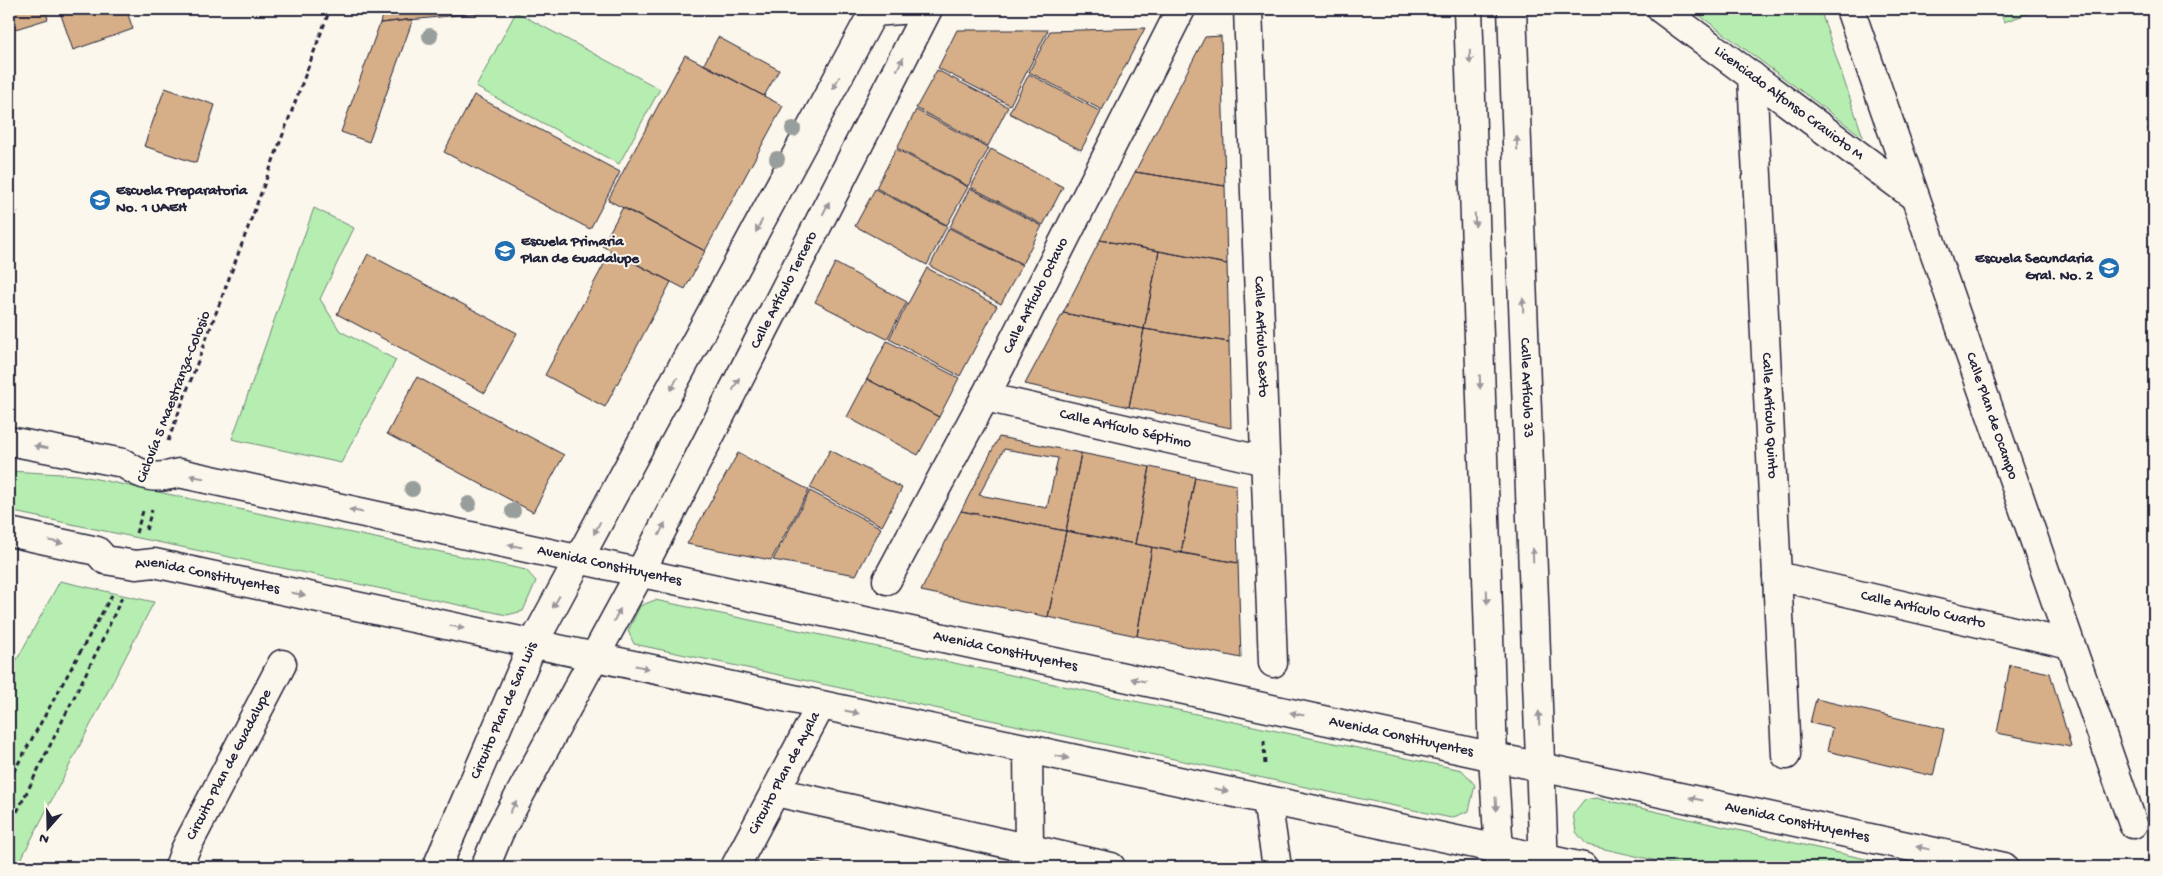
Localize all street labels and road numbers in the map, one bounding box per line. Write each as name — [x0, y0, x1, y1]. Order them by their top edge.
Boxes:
street label: Licenciado Alfonso Cravioto M — [1710, 42, 1868, 165]
street label: Calle Artículo Tercero — [747, 228, 822, 352]
street label: Calle Artículo Octavo — [999, 234, 1073, 357]
street label: Calle Artículo Sexto — [1249, 276, 1272, 398]
street label: Ciclovía 5 Maestranza-Colosio — [133, 308, 215, 486]
street label: Calle Artículo 33 — [1515, 337, 1537, 438]
street label: Calle Plan de Ocampo — [1961, 350, 2022, 482]
street label: Calle Artículo Quinto — [1757, 352, 1781, 479]
street label: Calle Artículo Séptimo — [1058, 405, 1193, 453]
street label: Avenida Constituyentes — [536, 542, 684, 590]
street label: Avenida Constituyentes — [134, 553, 282, 599]
street label: Calle Artículo Cuarto — [1859, 587, 1987, 633]
street label: Avenida Constituyentes — [931, 627, 1080, 676]
street label: Circuito Plan de San Luis — [467, 639, 542, 782]
street label: Circuito Plan de Guadalupe — [183, 686, 276, 843]
street label: Circuito Plan de Ayala — [745, 708, 825, 838]
street label: Avenida Constituyentes — [1327, 713, 1475, 761]
street label: Avenida Constituyentes — [1723, 798, 1871, 847]

